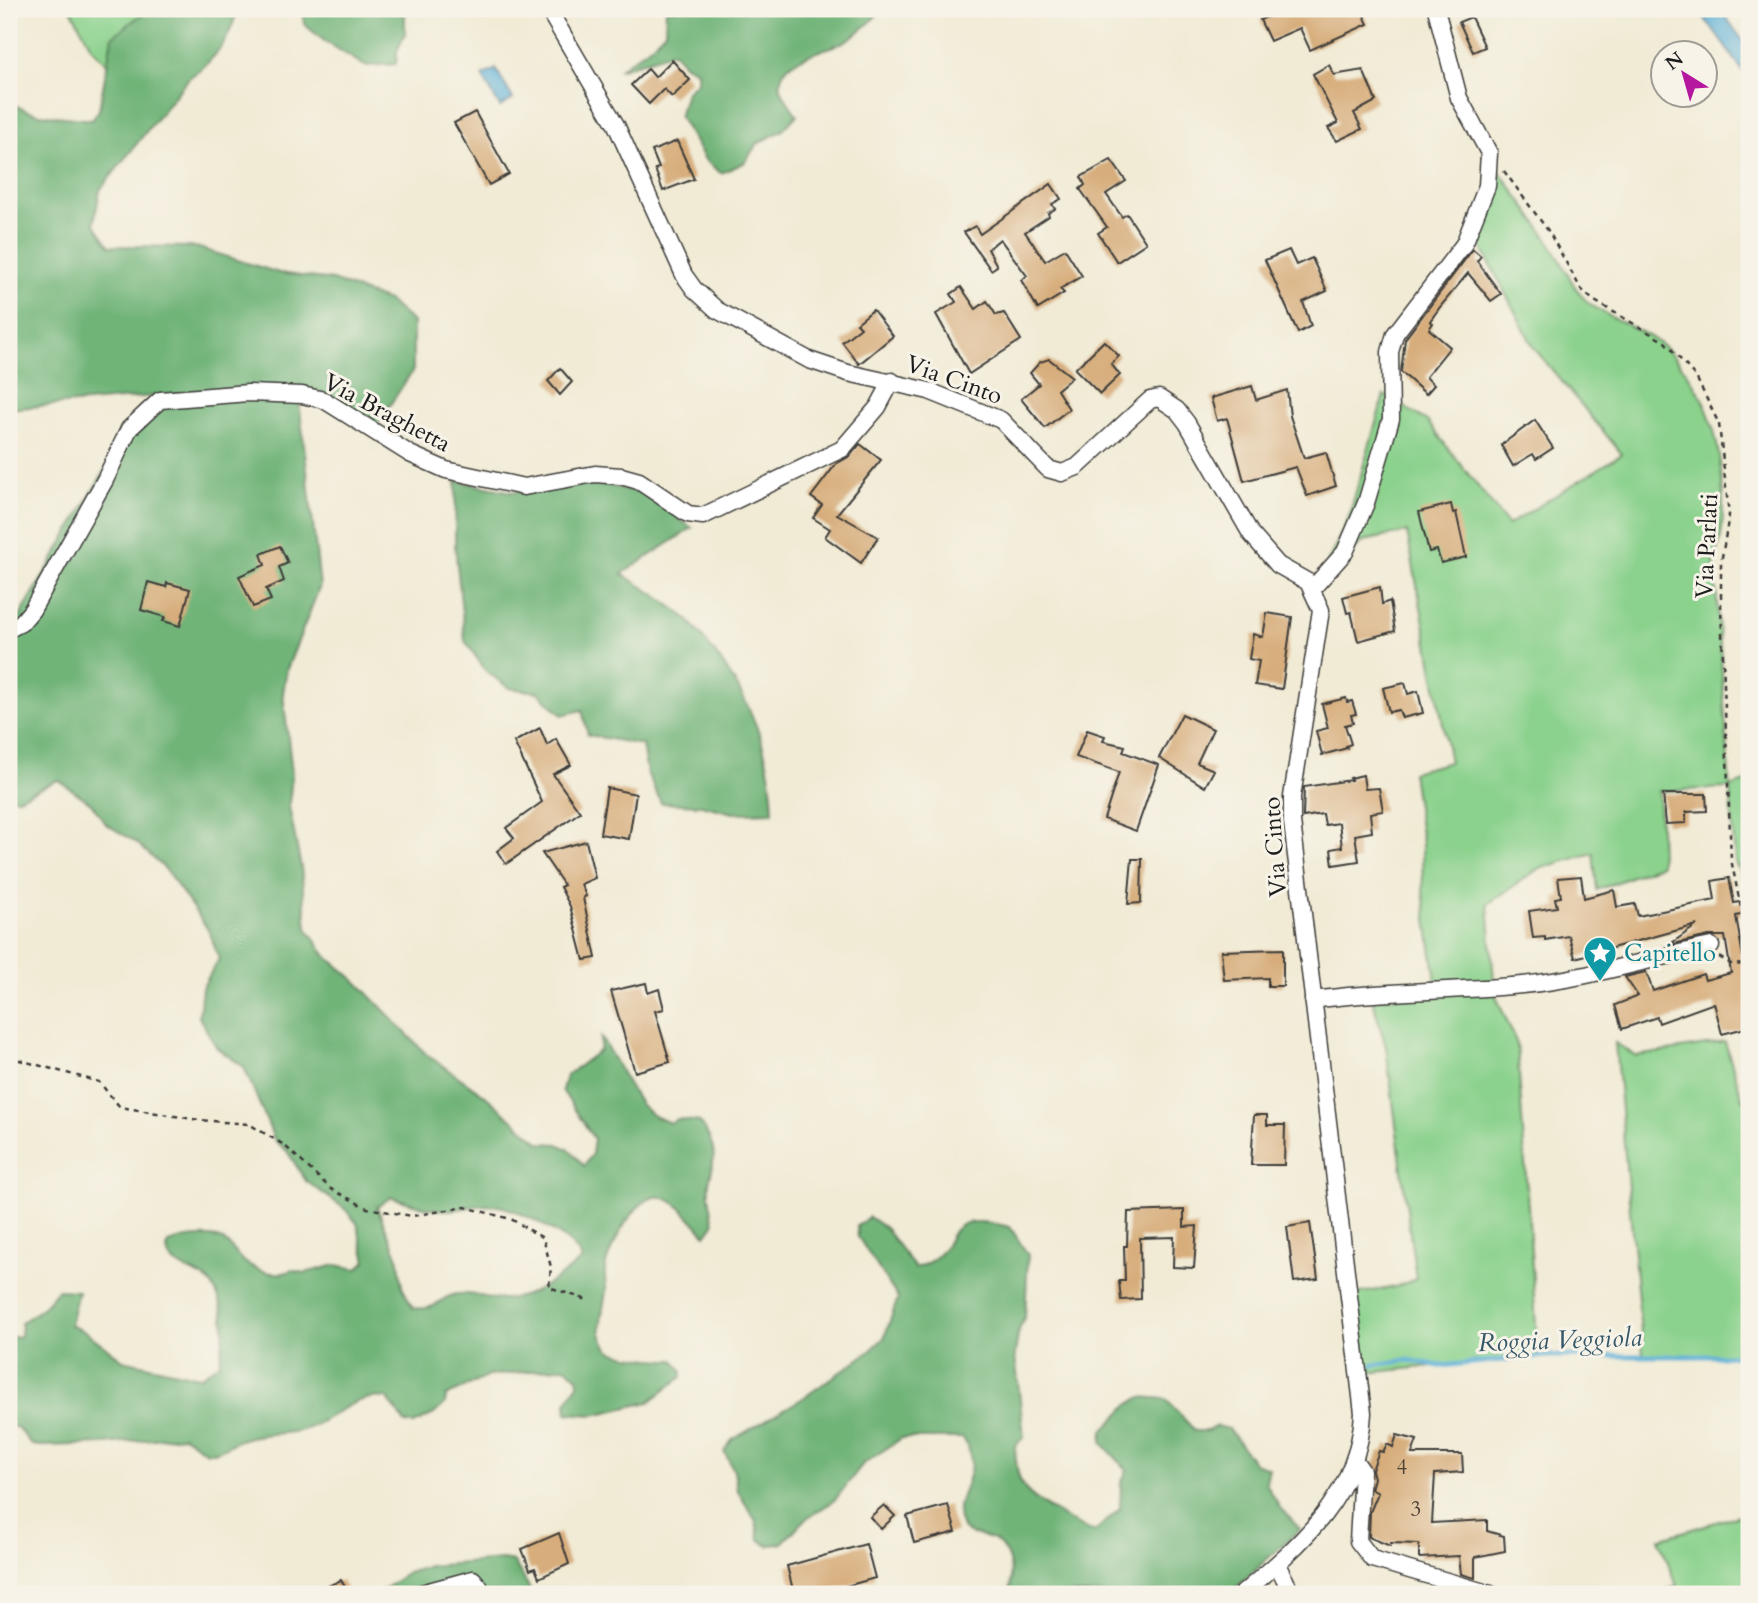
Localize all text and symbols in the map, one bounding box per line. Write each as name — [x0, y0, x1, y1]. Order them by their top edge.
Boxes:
north arrow — [1650, 38, 1720, 108]
text: N — [1660, 46, 1689, 77]
street label: Via Cinto — [901, 347, 1007, 413]
street label: Via Braghetta — [318, 366, 457, 461]
street label: Via Parlati — [1688, 492, 1726, 599]
street label: Via Cinto — [1255, 796, 1295, 898]
place icon: Capitello — [1581, 934, 1619, 983]
place label: Capitello — [1624, 937, 1716, 970]
water label: Roggia Veggiola — [1477, 1320, 1643, 1360]
house number: 4 — [1397, 1453, 1408, 1482]
house number: 3 — [1411, 1495, 1421, 1524]

